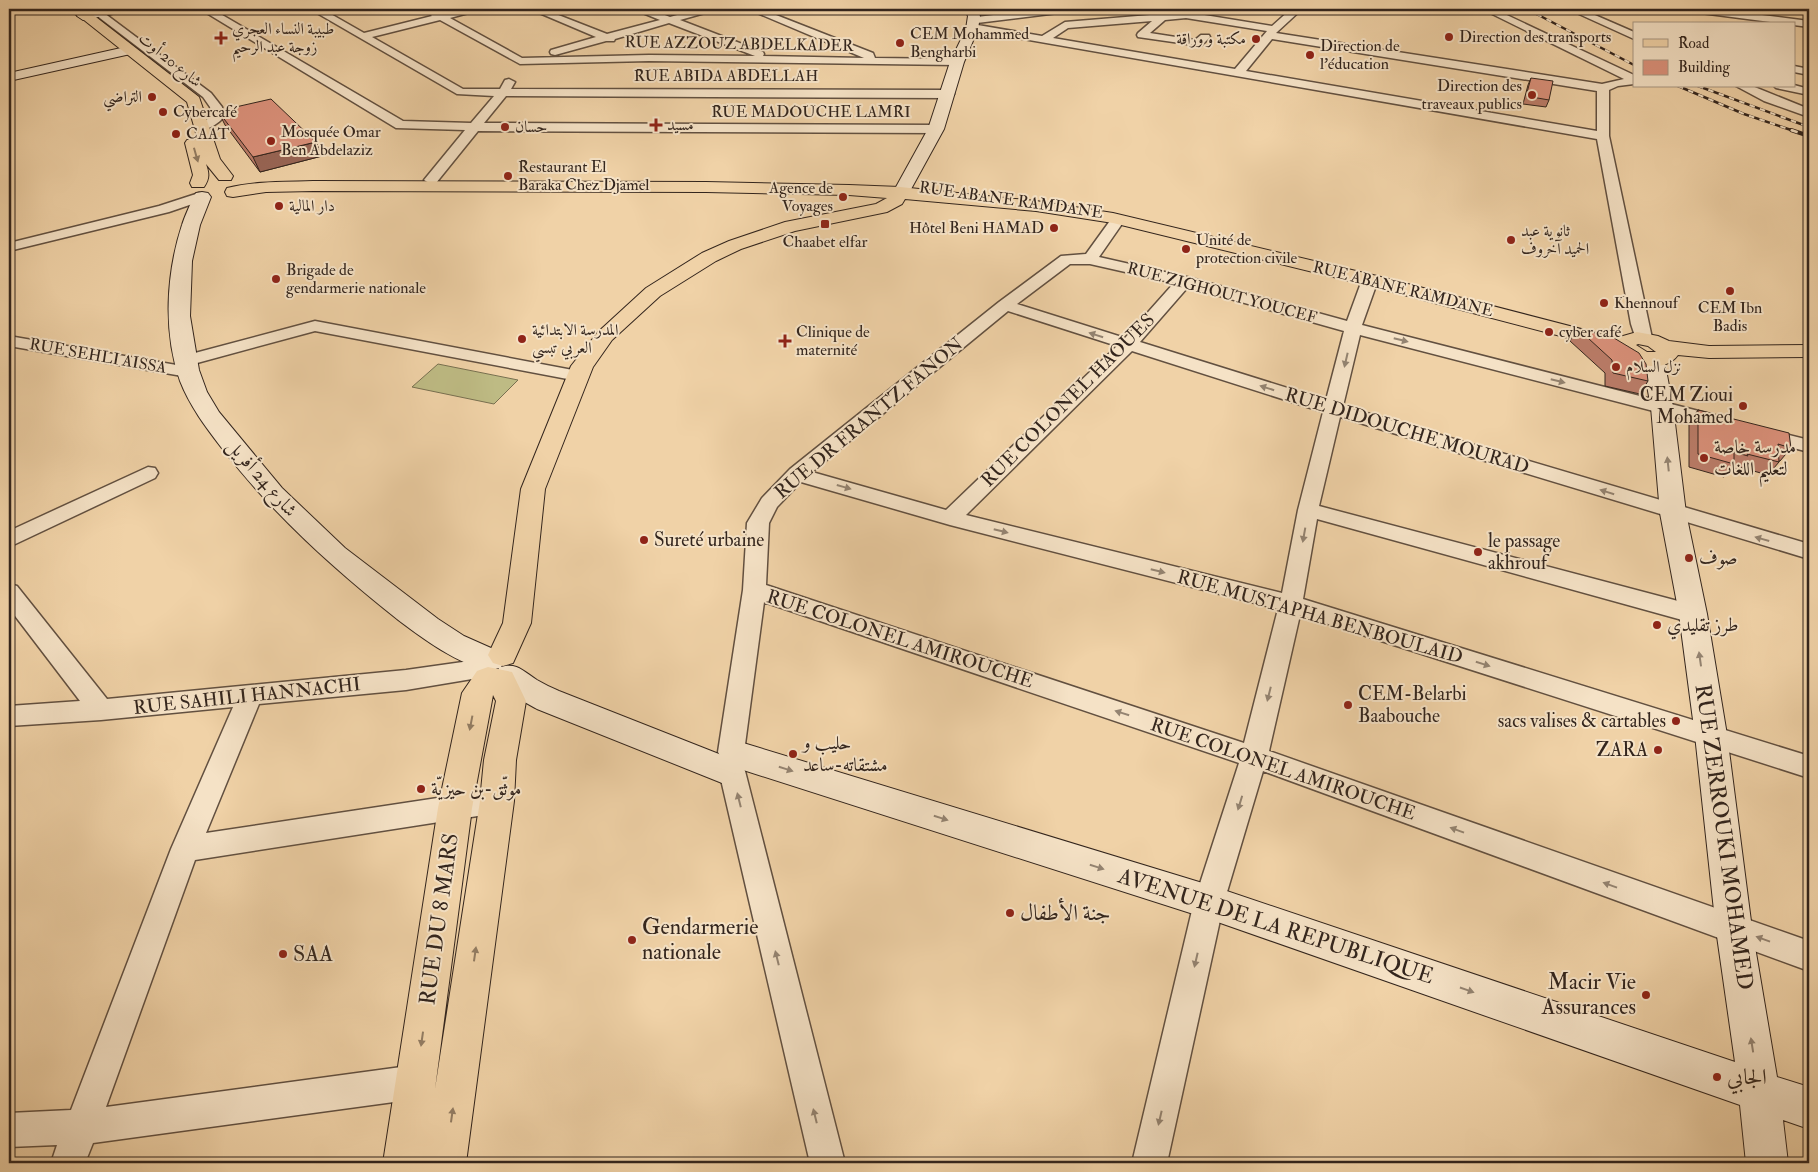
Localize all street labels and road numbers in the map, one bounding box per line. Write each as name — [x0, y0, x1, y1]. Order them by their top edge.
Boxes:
street label: شارع 20 أوت — [132, 27, 207, 94]
street label: RUE AZZOUZ ABDELKADER — [624, 32, 854, 56]
street label: RUE ABIDA ABDELLAH — [634, 66, 818, 86]
street label: RUE MADOUCHE LAMRI — [711, 102, 911, 122]
street label: RUE ABANE RAMDANE — [918, 177, 1104, 223]
street label: RUE ABANE RAMDANE — [1311, 257, 1495, 321]
street label: RUE ZIGHOUT YOUCEF — [1125, 258, 1319, 328]
street label: RUE COLONEL HAOUES — [976, 308, 1160, 492]
street label: RUE DR FRANTZ FANON — [770, 332, 968, 504]
street label: RUE SEHLI AISSA — [28, 334, 168, 378]
street label: RUE DIDOUCHE MOURAD — [1282, 382, 1532, 480]
street label: شارع 24 أفريل — [219, 433, 303, 524]
street label: RUE MUSTAPHA BENBOULAID — [1174, 565, 1466, 669]
street label: RUE COLONEL AMIROUCHE — [764, 584, 1037, 694]
street label: RUE SAHILI HANNACHI — [132, 672, 362, 720]
street label: RUE ZERROUKI MOHAMED — [1689, 682, 1759, 992]
street label: RUE COLONEL AMIROUCHE — [1147, 712, 1419, 826]
street label: RUE DU 8 MARS — [413, 831, 465, 1007]
street label: AVENUE DE LA REPUBLIQUE — [1114, 861, 1438, 990]

